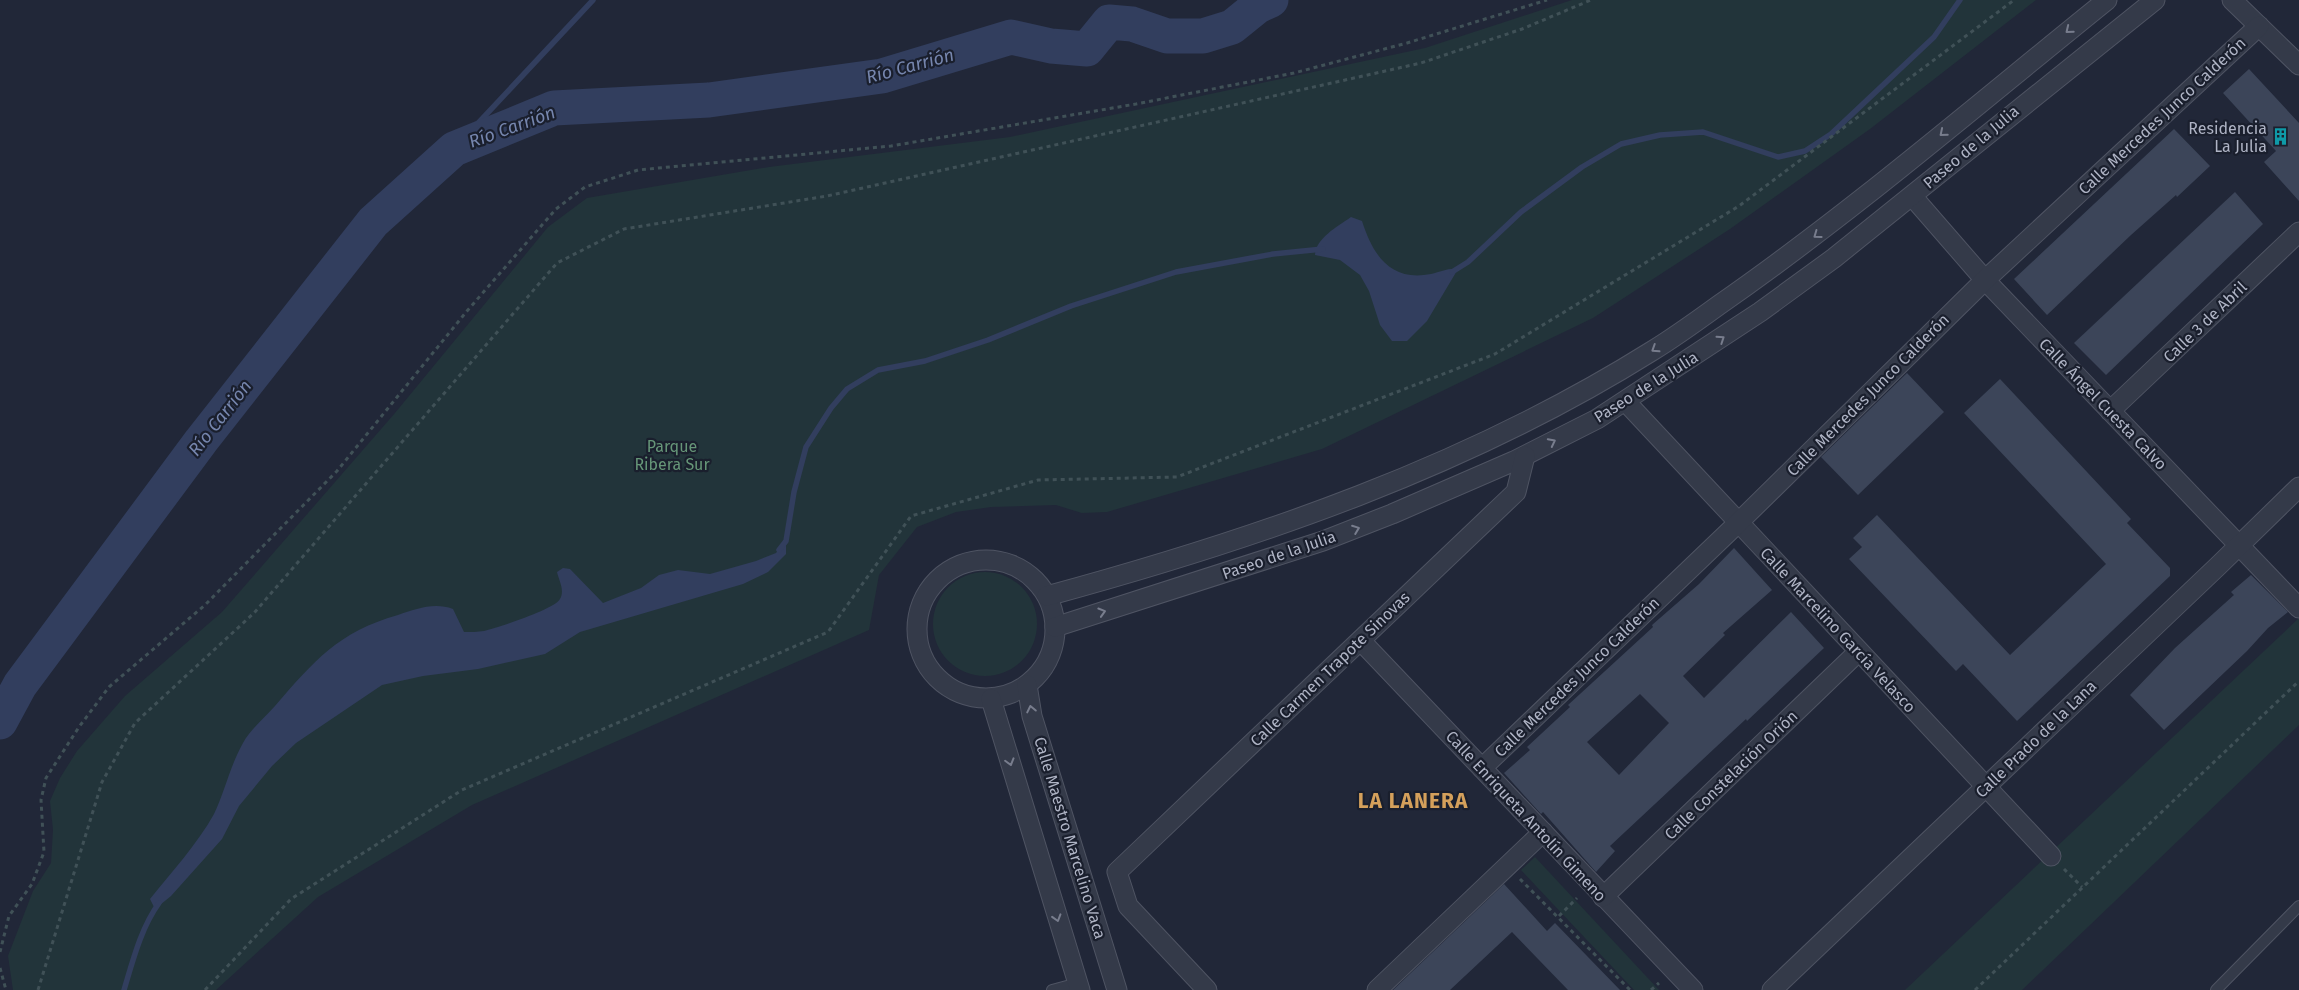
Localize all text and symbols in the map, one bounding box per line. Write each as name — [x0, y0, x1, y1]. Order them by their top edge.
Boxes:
one-way arrow — [2066, 25, 2075, 34]
street label: Calle Mercedes Junco Calderón — [2074, 33, 2250, 199]
water label: Río Carrión — [864, 44, 956, 88]
water label: Río Carrión — [466, 101, 558, 153]
street label: Paseo de la Julia — [1919, 102, 2023, 192]
place label: Residencia La Julia — [2188, 119, 2267, 156]
building icon: Residencia La Julia — [2271, 127, 2291, 147]
one-way arrow — [1940, 128, 1949, 137]
one-way arrow — [1814, 229, 1823, 237]
street label: Calle 3 de Abril — [2159, 277, 2251, 366]
street label: Calle Mercedes Junco Calderón — [1783, 310, 1953, 480]
street label: Calle Ángel Cuesta Calvo — [2035, 334, 2172, 474]
one-way arrow — [1715, 336, 1724, 345]
one-way arrow — [1652, 343, 1661, 352]
street label: Paseo de la Julia — [1591, 347, 1701, 427]
water label: Río Carrión — [184, 376, 256, 460]
park label: Parque Ribera Sur — [634, 437, 710, 474]
one-way arrow — [1547, 438, 1556, 448]
one-way arrow — [1351, 524, 1360, 535]
street label: Paseo de la Julia — [1220, 527, 1338, 583]
street label: Calle Marcelino García Velasco — [1756, 544, 1920, 716]
street label: Calle Carmen Trapote Sinovas — [1246, 588, 1414, 750]
street label: Calle Mercedes Junco Calderón — [1491, 593, 1663, 761]
one-way arrow — [1097, 607, 1105, 617]
street label: Calle Prado de la Lana — [1972, 676, 2100, 802]
one-way arrow — [1026, 705, 1037, 714]
street label: Calle Constelación Orión — [1661, 706, 1801, 844]
street label: Calle Enriqueta Antolín Gimeno — [1442, 727, 1610, 905]
street label: Calle Maestro Marcelino Vaca — [1030, 735, 1110, 941]
one-way arrow — [1004, 758, 1014, 766]
district label: LA LANERA — [1358, 788, 1468, 814]
one-way arrow — [1051, 913, 1061, 921]

